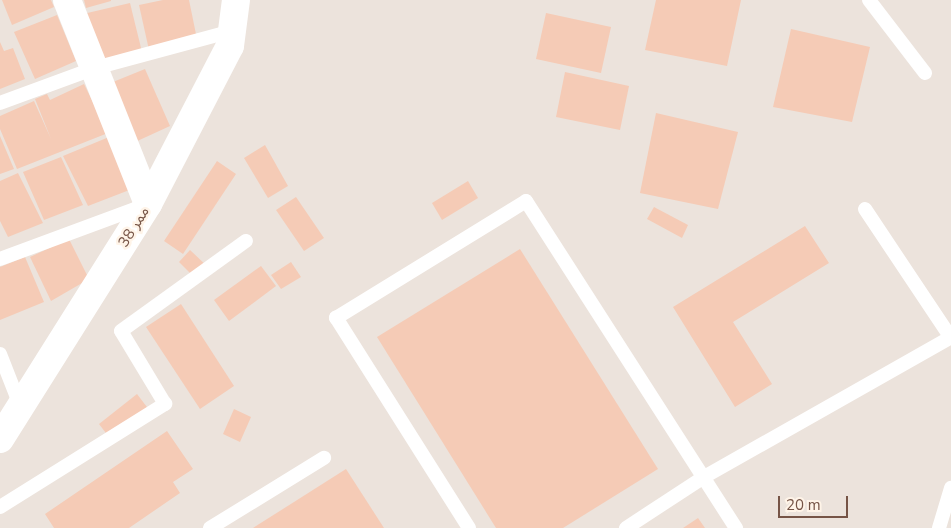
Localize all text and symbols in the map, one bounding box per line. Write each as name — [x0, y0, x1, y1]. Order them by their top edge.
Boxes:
street label: ممر 38 — [115, 203, 153, 251]
scale bar — [781, 486, 851, 518]
text: 20 m — [786, 495, 821, 515]

